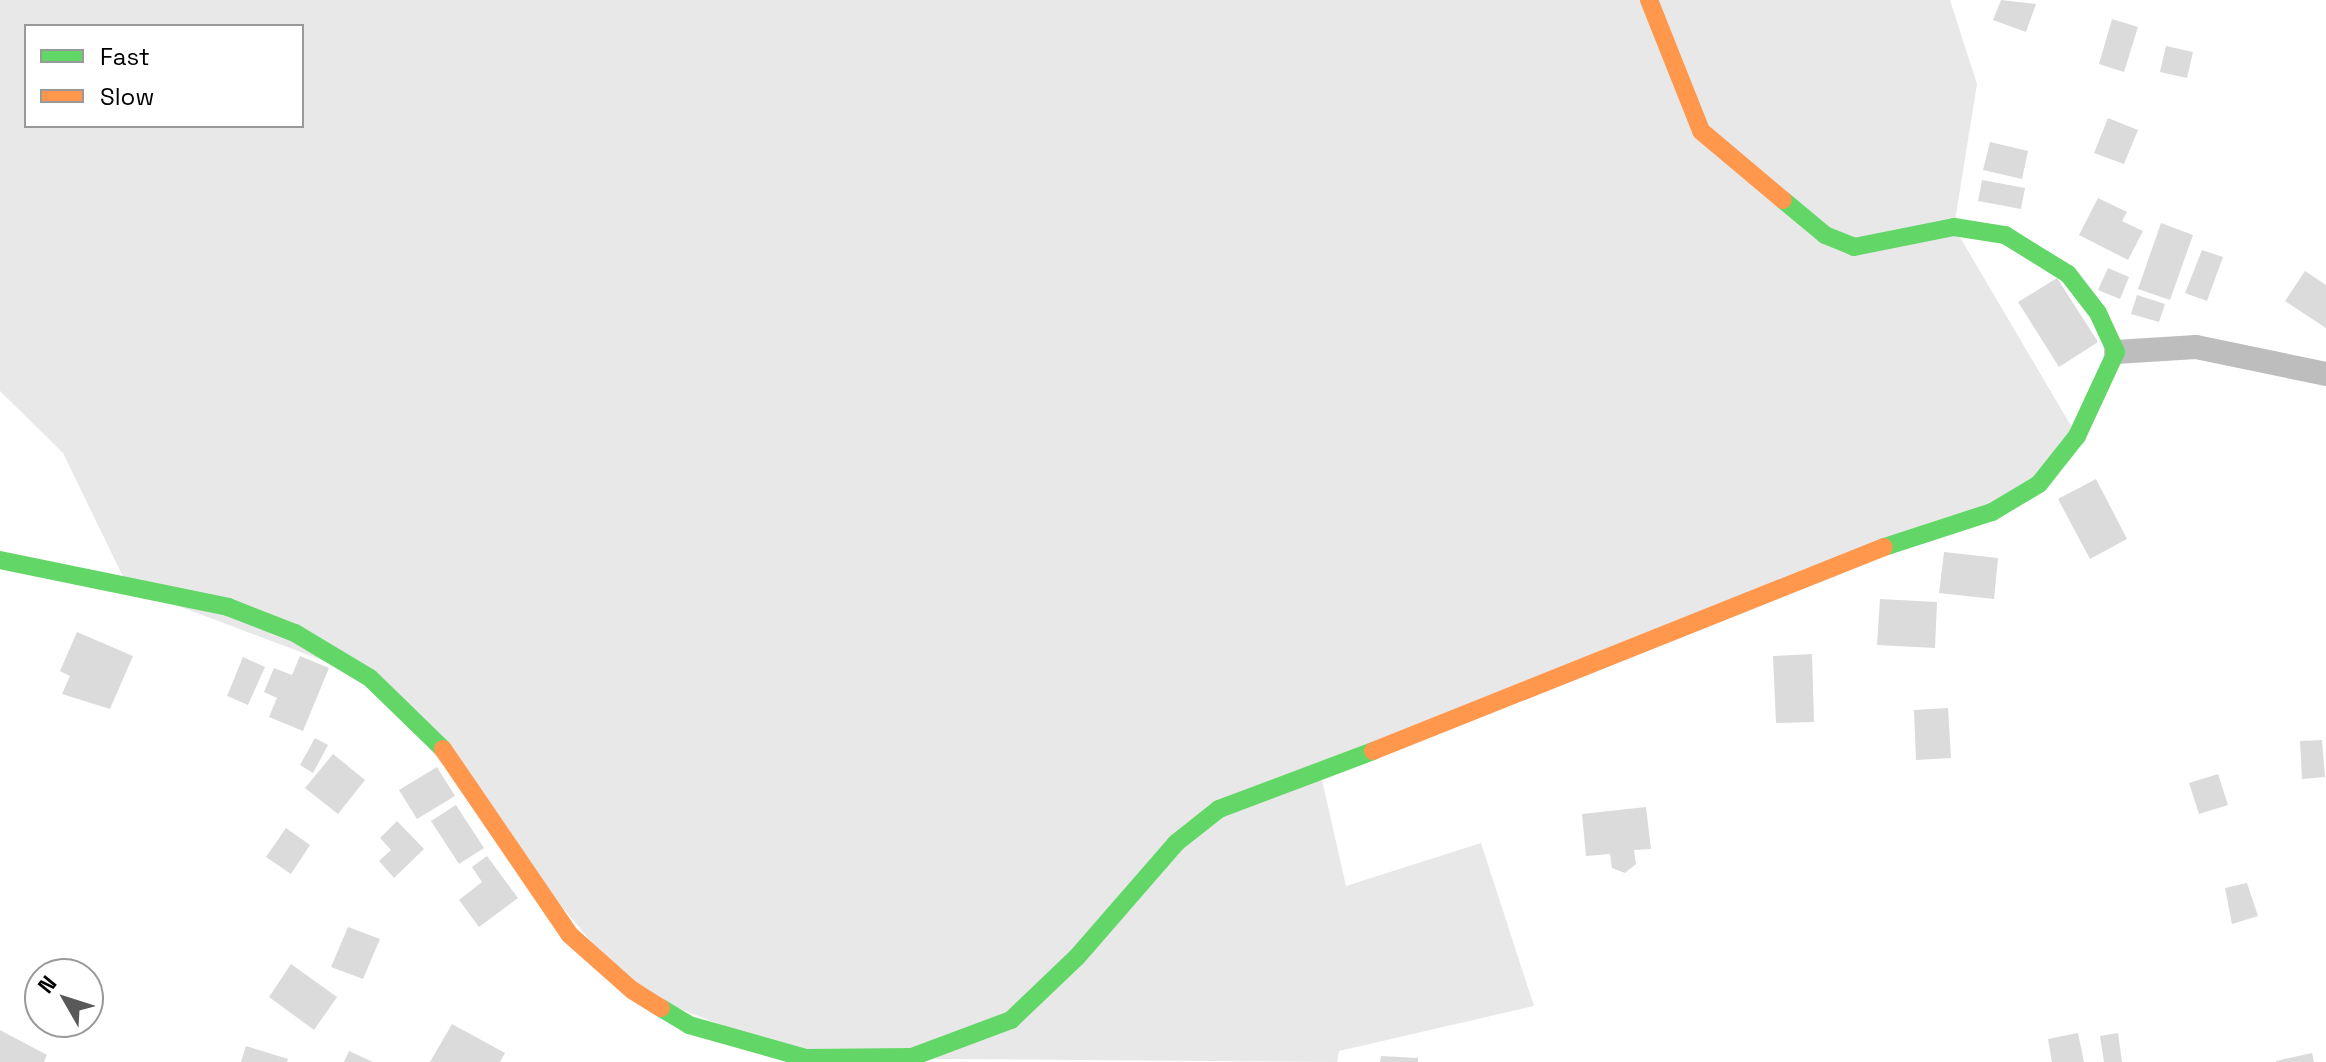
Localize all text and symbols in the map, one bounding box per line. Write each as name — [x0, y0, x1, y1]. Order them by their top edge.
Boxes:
legend — [24, 24, 304, 128]
text: Fast — [100, 41, 150, 72]
text: Slow — [100, 81, 154, 112]
north arrow — [24, 958, 104, 1038]
text: N — [31, 970, 62, 999]

